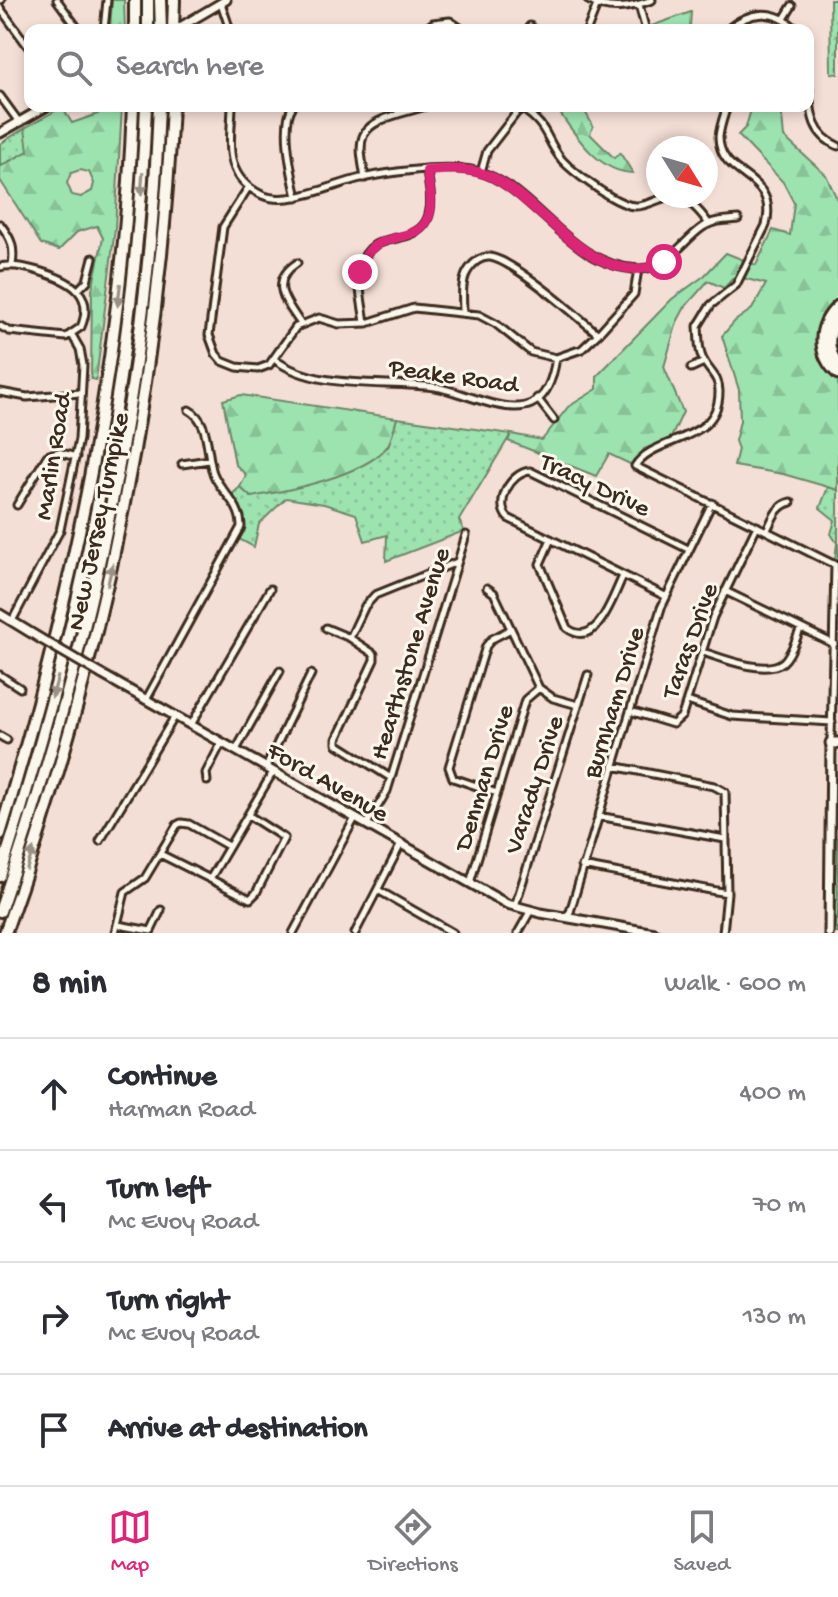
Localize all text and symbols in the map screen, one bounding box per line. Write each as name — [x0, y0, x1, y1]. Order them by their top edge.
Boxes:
search box — [24, 24, 814, 112]
icon: search — [52, 46, 96, 90]
text: Search here — [116, 51, 264, 86]
north arrow — [646, 136, 718, 208]
one-way arrow — [135, 172, 148, 197]
route start — [646, 244, 682, 280]
route end — [342, 254, 378, 290]
one-way arrow — [113, 283, 126, 308]
street label: Peake Road — [386, 354, 522, 403]
street label: Marlin Road — [30, 389, 81, 523]
street label: New Jersey Turnpike — [62, 409, 139, 634]
street label: Tracy Drive — [532, 447, 655, 526]
street label: Hearthstone Avenue — [365, 544, 459, 764]
one-way arrow — [104, 562, 117, 587]
street label: Taras Drive — [656, 579, 728, 705]
street label: Burnham Drive — [578, 623, 654, 784]
one-way arrow — [48, 676, 61, 700]
street label: Denman Drive — [449, 701, 523, 857]
street label: Varady Drive — [499, 712, 573, 859]
street label: Ford Avenue — [259, 736, 394, 832]
one-way arrow — [24, 847, 37, 871]
text: 8 min — [32, 965, 106, 1005]
text: Walk · 600 m — [664, 970, 806, 1001]
text: Continue — [108, 1061, 217, 1096]
icon: ahead — [32, 1072, 76, 1116]
text: 400 m — [740, 1079, 806, 1110]
text: Harman Road — [108, 1096, 255, 1127]
text: Turn left — [108, 1173, 209, 1208]
icon: left — [32, 1184, 76, 1228]
text: 70 m — [753, 1191, 806, 1222]
text: Mc Evoy Road — [108, 1208, 258, 1239]
text: Turn right — [108, 1285, 228, 1320]
icon: right — [32, 1296, 76, 1340]
text: 130 m — [743, 1303, 806, 1334]
text: Mc Evoy Road — [108, 1320, 258, 1351]
icon: arrive — [32, 1408, 76, 1452]
text: Arrive at destination — [108, 1413, 368, 1448]
tab: Map — [108, 1505, 152, 1579]
tab: Directions — [368, 1505, 458, 1579]
tab: Saved — [674, 1505, 730, 1579]

